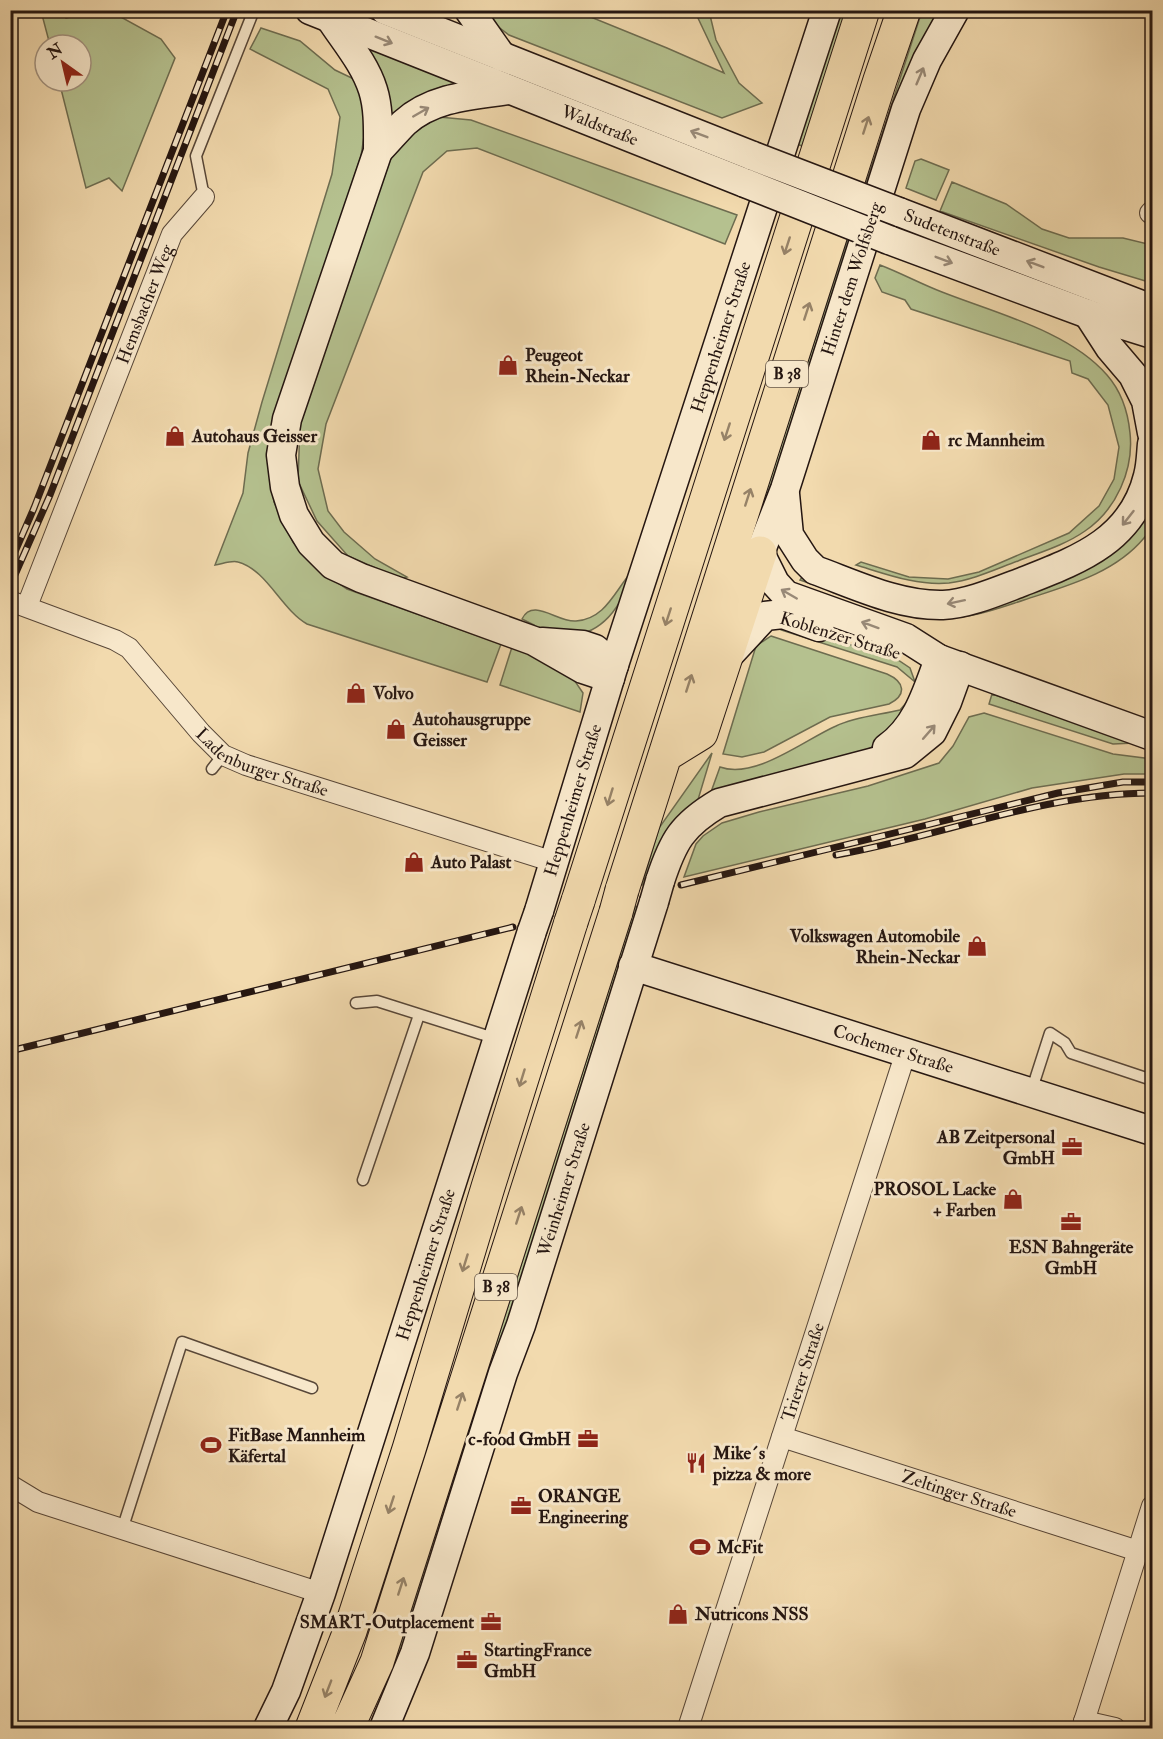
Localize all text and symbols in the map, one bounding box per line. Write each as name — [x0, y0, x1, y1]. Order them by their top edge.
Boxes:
north arrow — [33, 33, 93, 93]
one-way arrow — [375, 35, 393, 46]
text: N — [43, 39, 67, 64]
one-way arrow — [915, 67, 926, 86]
street label: Waldstraße — [557, 99, 642, 151]
one-way arrow — [412, 106, 429, 118]
one-way arrow — [861, 116, 872, 135]
one-way arrow — [690, 128, 708, 139]
street label: Hinter dem Wolfsberg — [816, 198, 888, 359]
street label: Sudetenstraße — [901, 203, 1004, 262]
one-way arrow — [781, 236, 792, 255]
street label: Hemsbacher Weg — [111, 240, 179, 367]
one-way arrow — [934, 255, 952, 266]
street label: Heppenheimer Straße — [685, 258, 756, 416]
one-way arrow — [1026, 258, 1045, 269]
one-way arrow — [802, 302, 813, 321]
place label: Peugeot Rhein-Neckar — [525, 344, 630, 388]
shop icon: Peugeot Rhein-Neckar — [496, 353, 520, 377]
road number: B 38 — [766, 361, 808, 387]
one-way arrow — [721, 422, 732, 441]
shop icon: Autohaus Geisser — [163, 424, 187, 448]
place label: Autohaus Geisser — [191, 425, 317, 448]
shop icon: rc Mannheim — [919, 428, 943, 452]
place label: rc Mannheim — [947, 429, 1046, 452]
one-way arrow — [743, 488, 754, 507]
one-way arrow — [1121, 510, 1134, 526]
one-way arrow — [781, 588, 798, 600]
one-way arrow — [947, 597, 967, 608]
one-way arrow — [662, 607, 673, 626]
street label: Koblenzer Straße — [777, 607, 904, 665]
one-way arrow — [861, 618, 880, 629]
one-way arrow — [684, 674, 695, 693]
shop icon: Volvo — [344, 681, 368, 705]
place label: Volvo — [372, 682, 414, 705]
place label: Autohausgruppe Geisser — [412, 708, 531, 752]
shop icon: Autohausgruppe Geisser — [384, 717, 408, 741]
street label: Heppenheimer Straße — [539, 721, 607, 879]
street label: Ladenburger Straße — [191, 723, 332, 802]
one-way arrow — [922, 725, 936, 740]
one-way arrow — [604, 787, 615, 806]
shop icon: Auto Palast — [402, 850, 426, 874]
place label: Auto Palast — [430, 851, 512, 874]
place label: Volkswagen Automobile Rhein-Neckar — [789, 925, 960, 969]
shop icon: Volkswagen Automobile Rhein-Neckar — [965, 934, 989, 958]
street label: Cochemer Straße — [830, 1019, 957, 1079]
one-way arrow — [574, 1020, 585, 1039]
one-way arrow — [516, 1068, 527, 1087]
street label: Weinheimer Straße — [531, 1119, 596, 1260]
place label: AB Zeitpersonal GmbH — [936, 1126, 1055, 1170]
office icon: AB Zeitpersonal GmbH — [1060, 1135, 1084, 1159]
place label: PROSOL Lacke + Farben — [873, 1178, 997, 1222]
street label: Heppenheimer Straße — [391, 1185, 461, 1343]
shop icon: PROSOL Lacke + Farben — [1001, 1187, 1025, 1211]
one-way arrow — [515, 1206, 526, 1225]
office icon: ESN Bahngeräte GmbH — [1059, 1210, 1083, 1234]
place label: ESN Bahngeräte GmbH — [1009, 1236, 1134, 1280]
one-way arrow — [459, 1253, 470, 1272]
road number: B 38 — [475, 1274, 517, 1300]
street label: Trierer Straße — [776, 1319, 830, 1424]
one-way arrow — [455, 1392, 466, 1411]
place label: FitBase Mannheim Käfertal — [228, 1424, 366, 1468]
office icon: c-food GmbH — [576, 1427, 600, 1451]
place label: c-food GmbH — [468, 1428, 571, 1451]
sports icon: FitBase Mannheim Käfertal — [199, 1433, 223, 1457]
place label: Mike´s pizza & more — [712, 1442, 811, 1486]
restaurant icon: Mike´s pizza & more — [684, 1451, 708, 1475]
street label: Zeltinger Straße — [899, 1465, 1020, 1523]
place label: ORANGE Engineering — [538, 1485, 629, 1529]
office icon: ORANGE Engineering — [509, 1494, 533, 1518]
one-way arrow — [385, 1495, 396, 1514]
sports icon: McFit — [688, 1535, 712, 1559]
place label: McFit — [716, 1536, 763, 1559]
one-way arrow — [396, 1577, 407, 1596]
shop icon: Nutricons NSS — [666, 1602, 690, 1626]
place label: Nutricons NSS — [694, 1603, 808, 1626]
office icon: SMART-Outplacement — [479, 1610, 503, 1634]
place label: SMART-Outplacement — [300, 1611, 474, 1634]
place label: StartingFrance GmbH — [484, 1639, 592, 1683]
office icon: StartingFrance GmbH — [455, 1648, 479, 1672]
one-way arrow — [322, 1679, 333, 1698]

